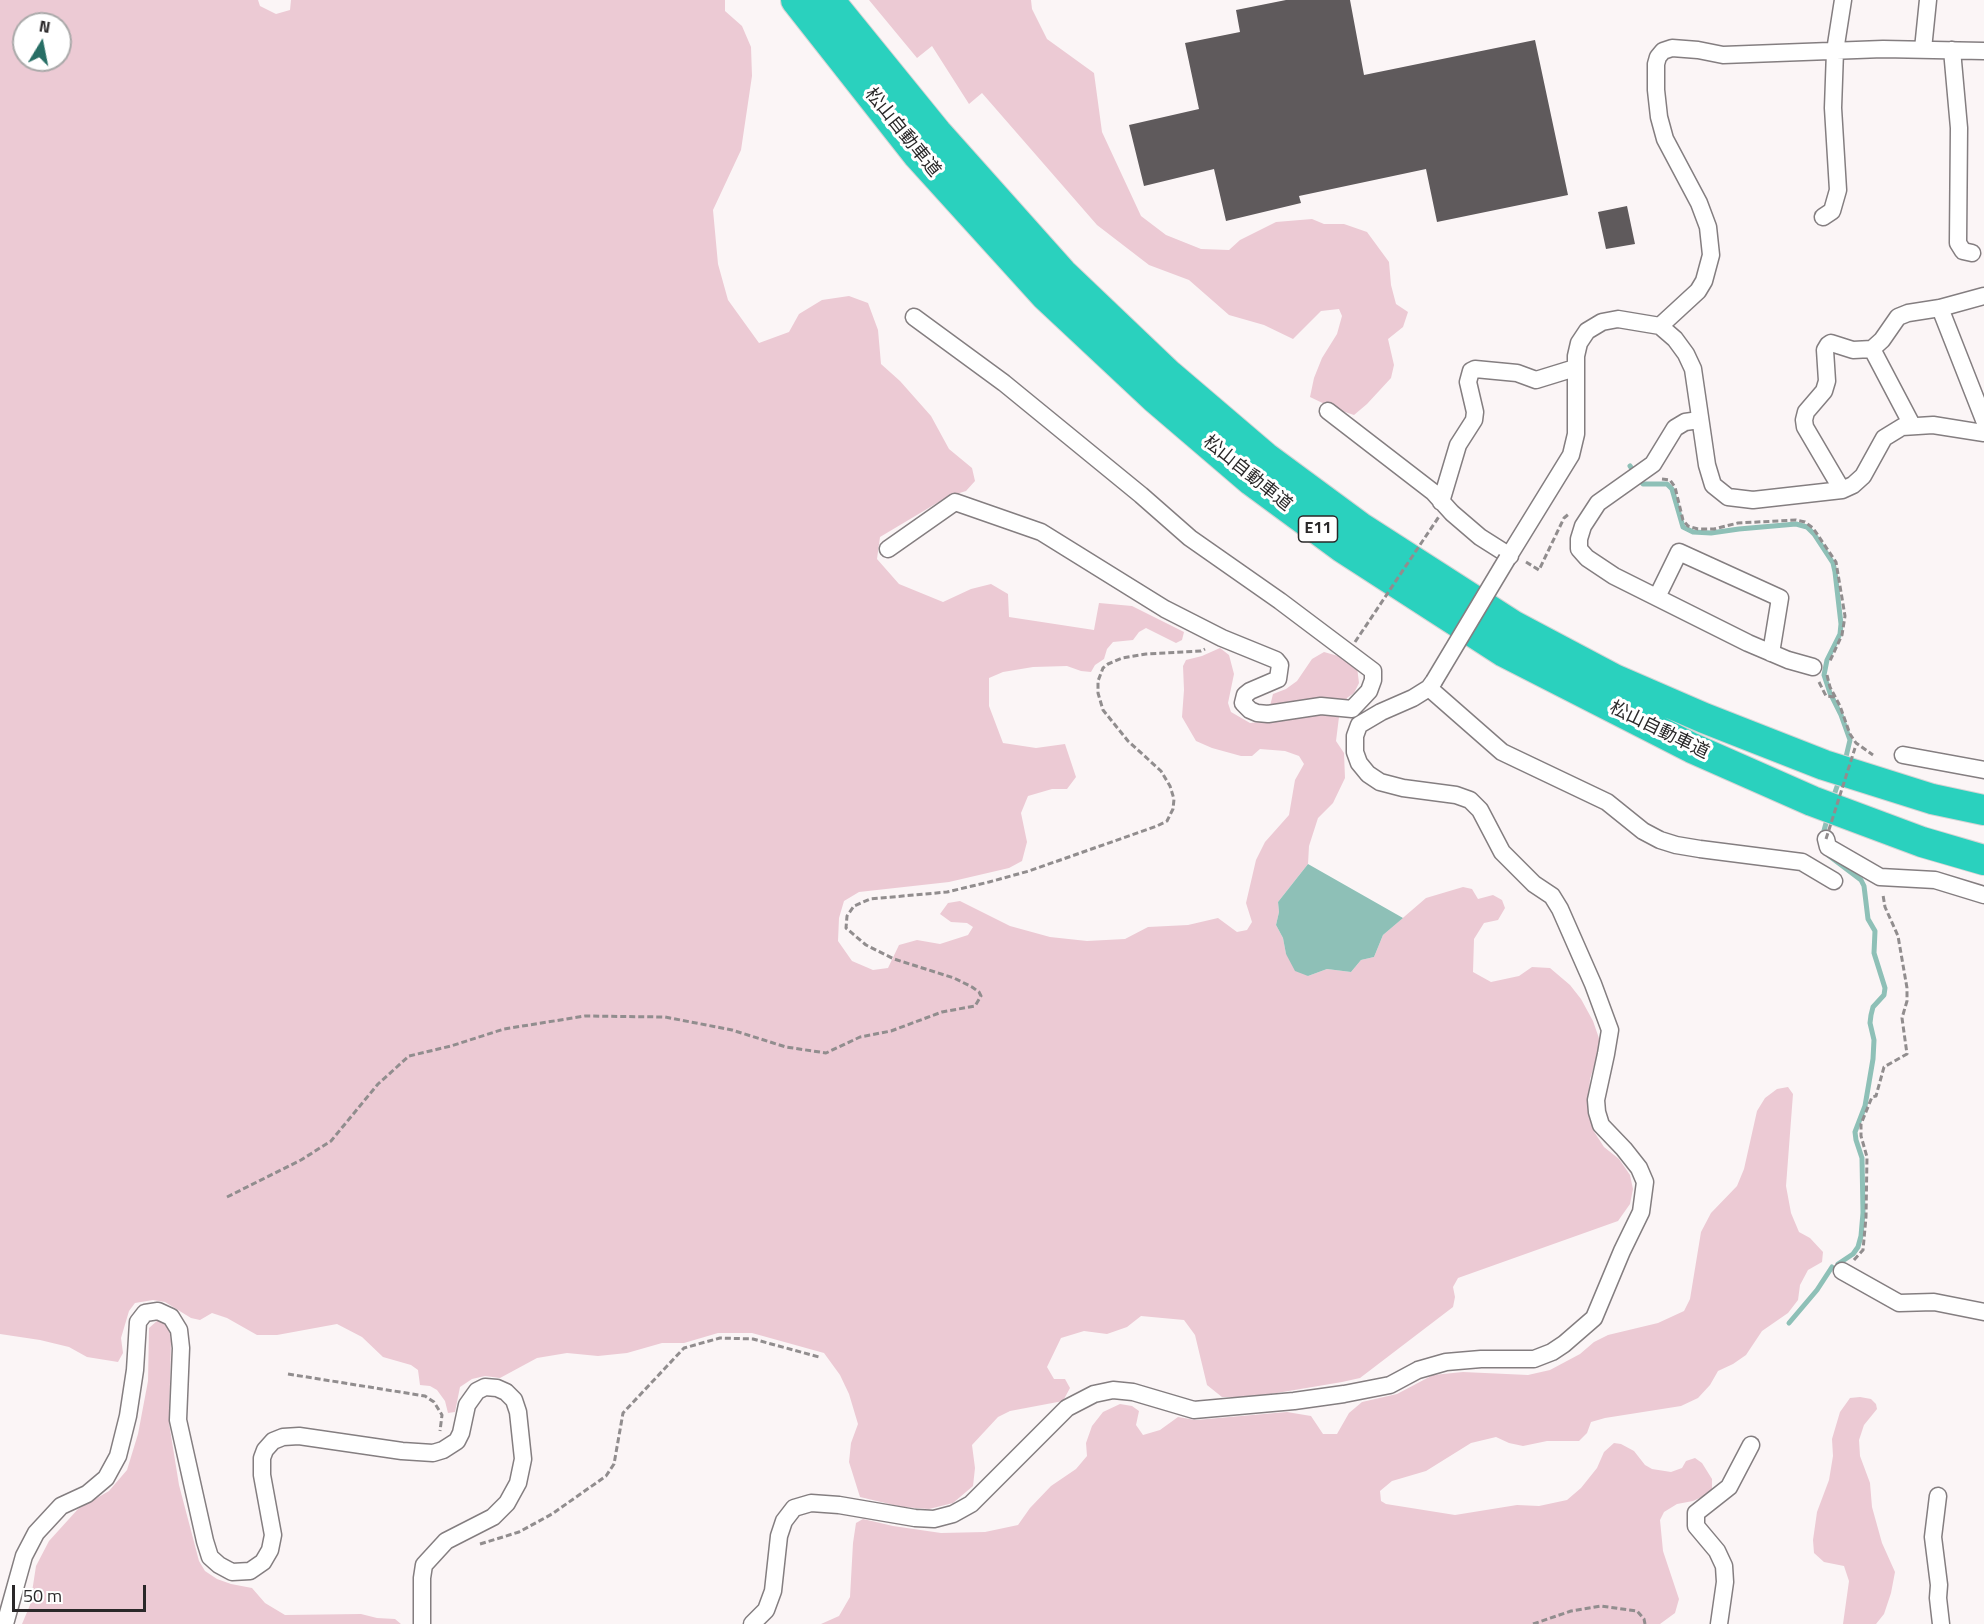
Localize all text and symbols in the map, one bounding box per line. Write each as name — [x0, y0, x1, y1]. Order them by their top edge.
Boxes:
north arrow — [12, 12, 72, 72]
text: N — [37, 13, 52, 39]
street label: 松山自動車道 — [860, 84, 944, 182]
street label: 松山自動車道 — [1198, 432, 1296, 516]
road number: E11 — [1298, 516, 1338, 542]
street label: 松山自動車道 — [1606, 698, 1712, 764]
scale bar — [15, 1573, 148, 1611]
text: 50 m — [23, 1582, 62, 1609]

